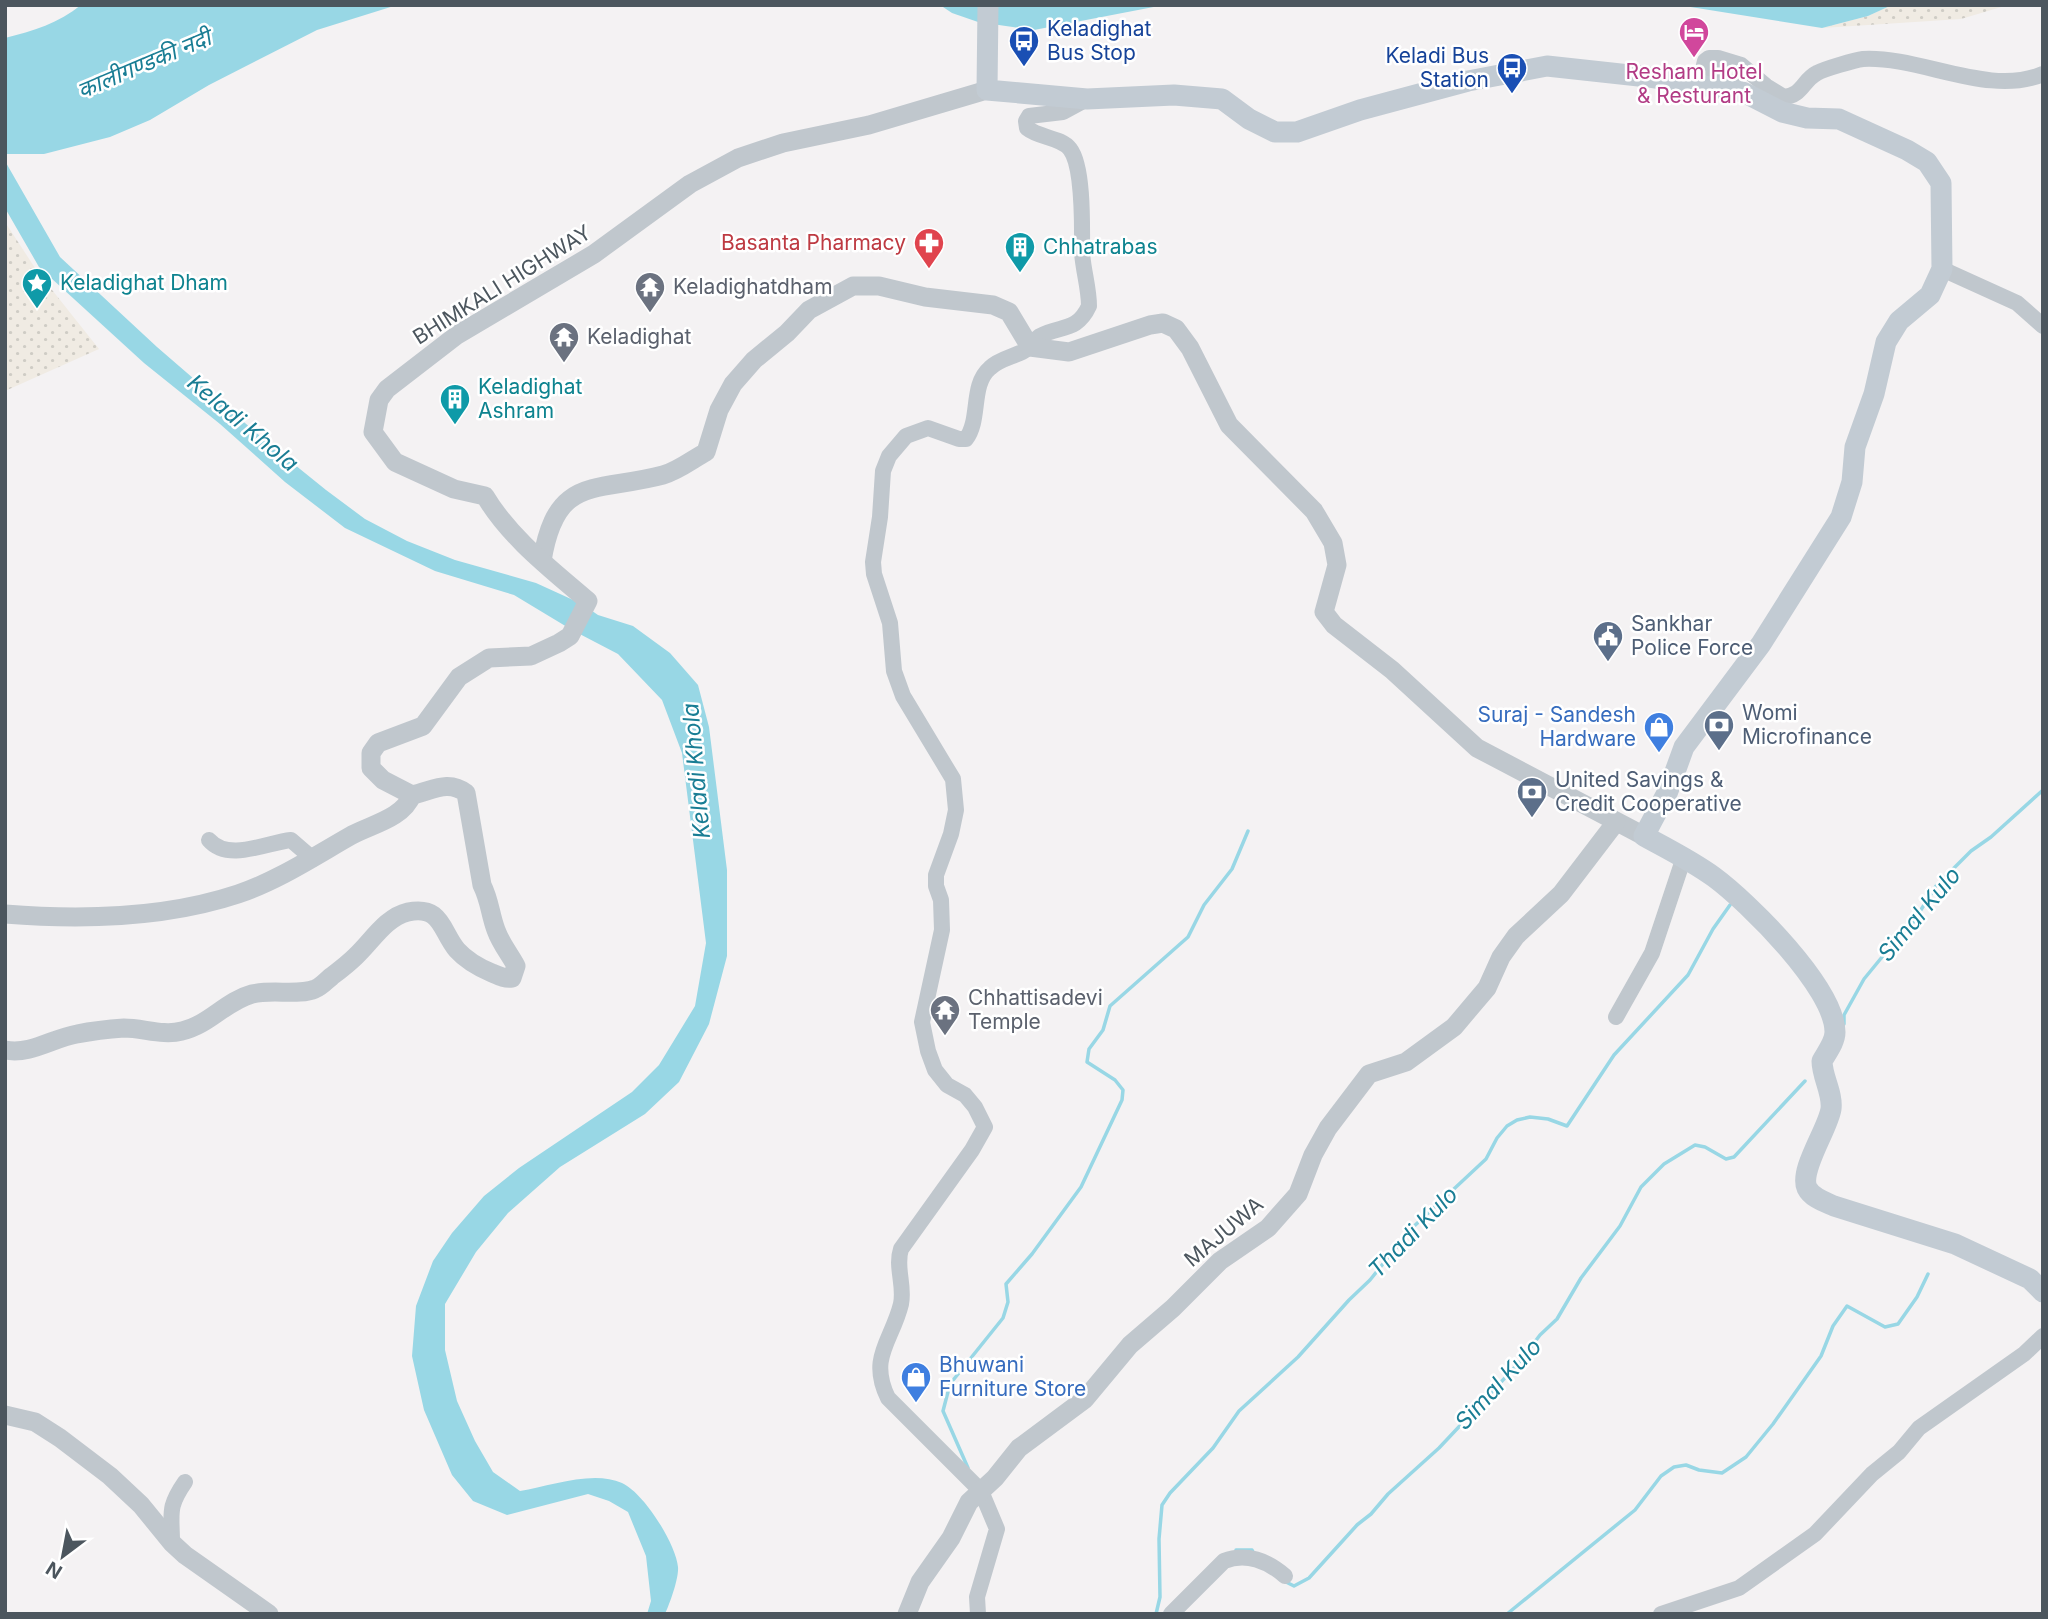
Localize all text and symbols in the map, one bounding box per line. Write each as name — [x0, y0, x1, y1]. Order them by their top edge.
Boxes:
hotel icon: Resham Hotel & Resturant — [1677, 15, 1711, 59]
place label: Keladighat Bus Stop — [1047, 16, 1151, 65]
water label: कालीगण्डकी नदी — [73, 22, 219, 105]
bus stop icon: Keladighat Bus Stop — [1007, 24, 1041, 68]
place label: Keladi Bus Station — [1386, 43, 1489, 92]
bus stop icon: Keladi Bus Station — [1495, 51, 1529, 95]
place label: Resham Hotel & Resturant — [1625, 59, 1763, 108]
street label: BHIMKALI HIGHWAY — [408, 220, 595, 350]
pharmacy icon: Basanta Pharmacy — [912, 226, 946, 270]
place label: Basanta Pharmacy — [721, 230, 906, 255]
building icon: Chhatrabas — [1003, 230, 1037, 274]
place label: Chhatrabas — [1043, 234, 1157, 259]
place icon: Keladighat Dham — [20, 266, 54, 310]
place label: Keladighat Dham — [60, 270, 228, 295]
temple icon: Keladighatdham — [633, 270, 667, 314]
place label: Keladighatdham — [673, 274, 833, 299]
temple icon: Keladighat — [547, 320, 581, 364]
place label: Keladighat — [587, 324, 691, 349]
water label: Keladi Khola — [182, 369, 304, 477]
place label: Keladighat Ashram — [478, 374, 582, 423]
building icon: Keladighat Ashram — [438, 382, 472, 426]
place label: Sankhar Police Force — [1631, 611, 1753, 660]
public building icon: Sankhar Police Force — [1591, 619, 1625, 663]
place label: Womi Microfinance — [1742, 700, 1872, 749]
water label: Keladi Khola — [676, 702, 716, 840]
place label: Suraj - Sandesh Hardware — [1478, 702, 1636, 751]
bank icon: Womi Microfinance — [1702, 708, 1736, 752]
shop icon: Suraj - Sandesh Hardware — [1642, 710, 1676, 754]
place label: United Savings & Credit Cooperative — [1555, 767, 1742, 816]
bank icon: United Savings & Credit Cooperative — [1515, 775, 1549, 819]
water label: Simal Kulo — [1872, 861, 1966, 967]
place label: Chhattisadevi Temple — [968, 985, 1103, 1034]
temple icon: Chhattisadevi Temple — [928, 993, 962, 1037]
water label: Thadi Kulo — [1362, 1180, 1464, 1284]
street label: MAJUWA — [1179, 1191, 1268, 1272]
water label: Simal Kulo — [1449, 1333, 1547, 1435]
place label: Bhuwani Furniture Store — [939, 1352, 1086, 1401]
shop icon: Bhuwani Furniture Store — [899, 1360, 933, 1404]
north arrow — [28, 1521, 98, 1591]
text: N — [42, 1556, 66, 1584]

